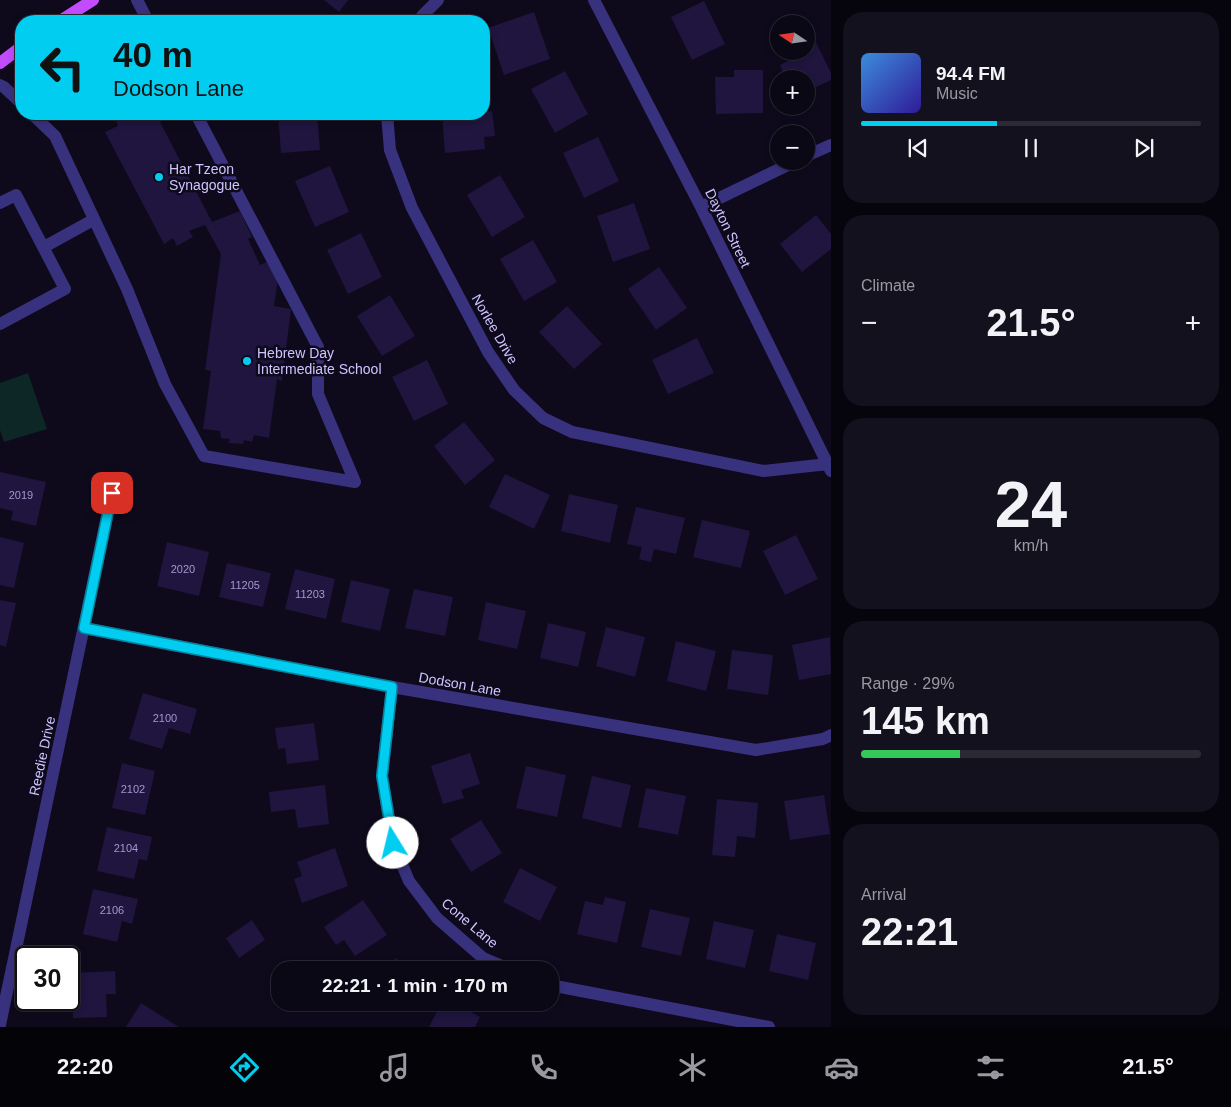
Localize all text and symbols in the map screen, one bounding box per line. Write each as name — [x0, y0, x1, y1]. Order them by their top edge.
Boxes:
north arrow — [770, 15, 815, 60]
map controls — [770, 15, 815, 170]
icon: left — [30, 35, 95, 100]
text: 40 m — [113, 35, 193, 74]
text: 94.4 FM — [936, 63, 1006, 84]
button: + — [770, 70, 815, 115]
text: Dodson Lane — [113, 76, 244, 101]
text: Music — [936, 85, 978, 102]
button: − — [770, 125, 815, 170]
icon: previous — [904, 134, 932, 162]
icon: pause — [1017, 134, 1045, 162]
icon: next — [1130, 134, 1158, 162]
place label: Har Tzeon Synagogue — [169, 161, 240, 193]
marker: Har Tzeon Synagogue — [153, 171, 165, 183]
street label: Dayton Street — [702, 186, 754, 270]
text: Climate — [861, 277, 915, 294]
street label: Norlee Drive — [469, 291, 521, 367]
text: 21.5° — [986, 302, 1076, 344]
text: − — [861, 307, 877, 338]
text: + — [1185, 307, 1201, 338]
place label: Hebrew Day Intermediate School — [257, 345, 382, 377]
marker: Hebrew Day Intermediate School — [241, 355, 253, 367]
text: 24 — [995, 468, 1067, 541]
pin — [91, 472, 133, 514]
icon: arrive — [98, 479, 126, 507]
house number: 2019 — [9, 489, 33, 501]
text: km/h — [1014, 537, 1048, 554]
house number: 2020 — [171, 563, 195, 575]
house number: 11205 — [230, 579, 260, 591]
house number: 11203 — [295, 588, 325, 600]
street label: Dodson Lane — [418, 669, 503, 699]
text: Range · 29% — [861, 675, 954, 692]
text: 145 km — [861, 700, 990, 742]
house number: 2100 — [153, 712, 177, 724]
street label: Reedie Drive — [26, 715, 58, 797]
house number: 2102 — [121, 783, 145, 795]
position arrow — [366, 816, 418, 868]
house number: 2104 — [114, 842, 138, 854]
text: Arrival — [861, 886, 906, 903]
street label: Cone Lane — [439, 895, 502, 951]
house number: 2106 — [100, 904, 124, 916]
text: 22:21 — [861, 911, 958, 953]
speed limit sign: 30 — [15, 946, 80, 1011]
text: 22:21 · 1 min · 170 m — [322, 975, 508, 996]
icon: directions — [227, 1050, 262, 1085]
icon: music — [377, 1050, 412, 1085]
icon: phone — [526, 1050, 561, 1085]
icon: climate — [675, 1050, 710, 1085]
icon: car — [824, 1050, 859, 1085]
icon: filters — [973, 1050, 1008, 1085]
text: 22:20 — [57, 1054, 113, 1079]
text: 21.5° — [1122, 1054, 1174, 1079]

